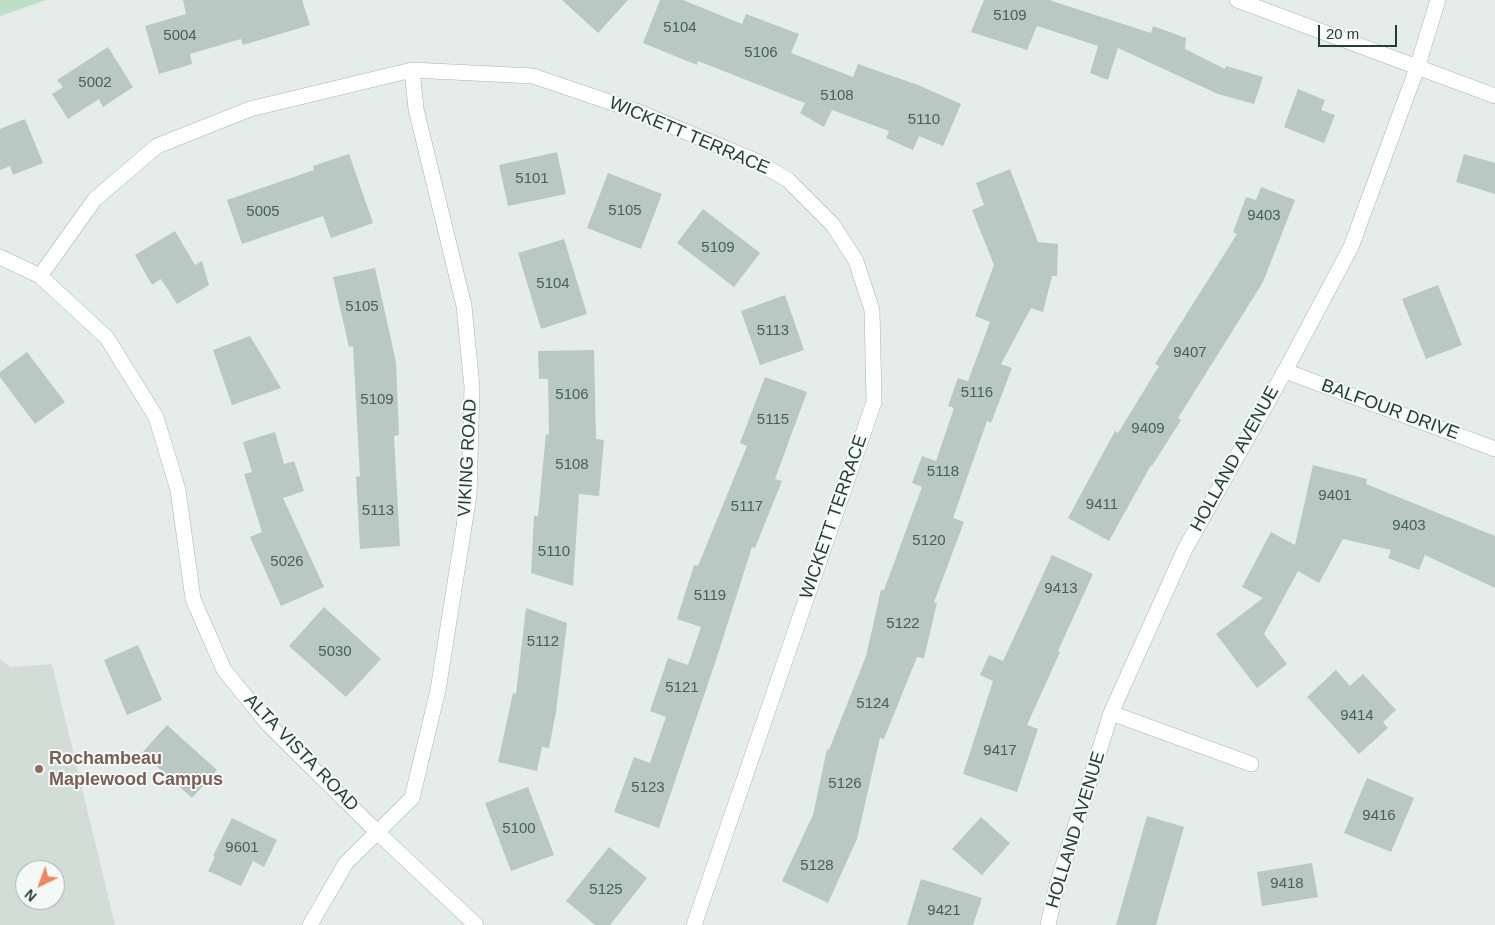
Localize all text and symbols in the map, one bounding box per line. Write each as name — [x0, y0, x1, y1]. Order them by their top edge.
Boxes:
house number: 5109 — [993, 7, 1027, 25]
scale bar — [1320, 15, 1399, 47]
house number: 5104 — [663, 19, 697, 37]
text: 20 m — [1326, 25, 1359, 42]
house number: 5004 — [163, 27, 197, 45]
house number: 5106 — [744, 44, 778, 62]
house number: 5002 — [78, 74, 112, 92]
house number: 5108 — [820, 87, 854, 105]
street label: WICKETT TERRACE — [606, 92, 772, 180]
house number: 5110 — [908, 111, 940, 129]
house number: 5101 — [515, 170, 549, 188]
house number: 5105 — [608, 202, 642, 220]
house number: 5005 — [246, 203, 280, 221]
house number: 9403 — [1247, 207, 1281, 225]
house number: 5109 — [701, 239, 735, 257]
house number: 5104 — [536, 275, 570, 293]
house number: 5105 — [345, 298, 379, 316]
house number: 5113 — [757, 322, 789, 340]
house number: 9407 — [1173, 344, 1207, 362]
street label: BALFOUR DRIVE — [1318, 375, 1462, 445]
street label: HOLLAND AVENUE — [1186, 383, 1284, 535]
house number: 5116 — [961, 384, 993, 402]
house number: 5106 — [555, 386, 589, 404]
house number: 5109 — [360, 391, 394, 409]
street label: VIKING ROAD — [454, 399, 482, 517]
house number: 5115 — [757, 411, 789, 429]
house number: 9409 — [1131, 420, 1165, 438]
street label: WICKETT TERRACE — [796, 432, 872, 602]
house number: 5108 — [555, 456, 589, 474]
house number: 5118 — [927, 463, 959, 481]
house number: 9401 — [1318, 487, 1352, 505]
house number: 9411 — [1086, 496, 1118, 514]
house number: 5117 — [731, 498, 763, 516]
house number: 5113 — [362, 502, 394, 520]
house number: 9403 — [1392, 517, 1426, 535]
house number: 5120 — [912, 532, 946, 550]
house number: 5110 — [538, 543, 570, 561]
house number: 5026 — [270, 553, 304, 571]
house number: 9413 — [1044, 580, 1078, 598]
house number: 5119 — [694, 587, 726, 605]
house number: 5122 — [886, 615, 920, 633]
house number: 5112 — [527, 633, 559, 651]
house number: 5030 — [318, 643, 352, 661]
house number: 5121 — [665, 679, 699, 697]
street label: ALTA VISTA ROAD — [239, 690, 363, 816]
house number: 5124 — [856, 695, 890, 713]
house number: 9414 — [1340, 707, 1374, 725]
house number: 9417 — [983, 742, 1017, 760]
place label: Rochambeau Maplewood Campus — [49, 748, 223, 791]
street label: HOLLAND AVENUE — [1042, 749, 1110, 911]
marker: Rochambeau Maplewood Campus — [33, 763, 45, 775]
house number: 5126 — [828, 775, 862, 793]
house number: 5123 — [631, 779, 665, 797]
house number: 9416 — [1362, 807, 1396, 825]
house number: 5100 — [502, 820, 536, 838]
house number: 9601 — [225, 839, 259, 857]
house number: 5128 — [800, 857, 834, 875]
north arrow — [15, 860, 65, 910]
house number: 9418 — [1270, 875, 1304, 893]
house number: 5125 — [589, 881, 623, 899]
text: N — [22, 886, 40, 905]
house number: 9421 — [927, 902, 961, 920]

